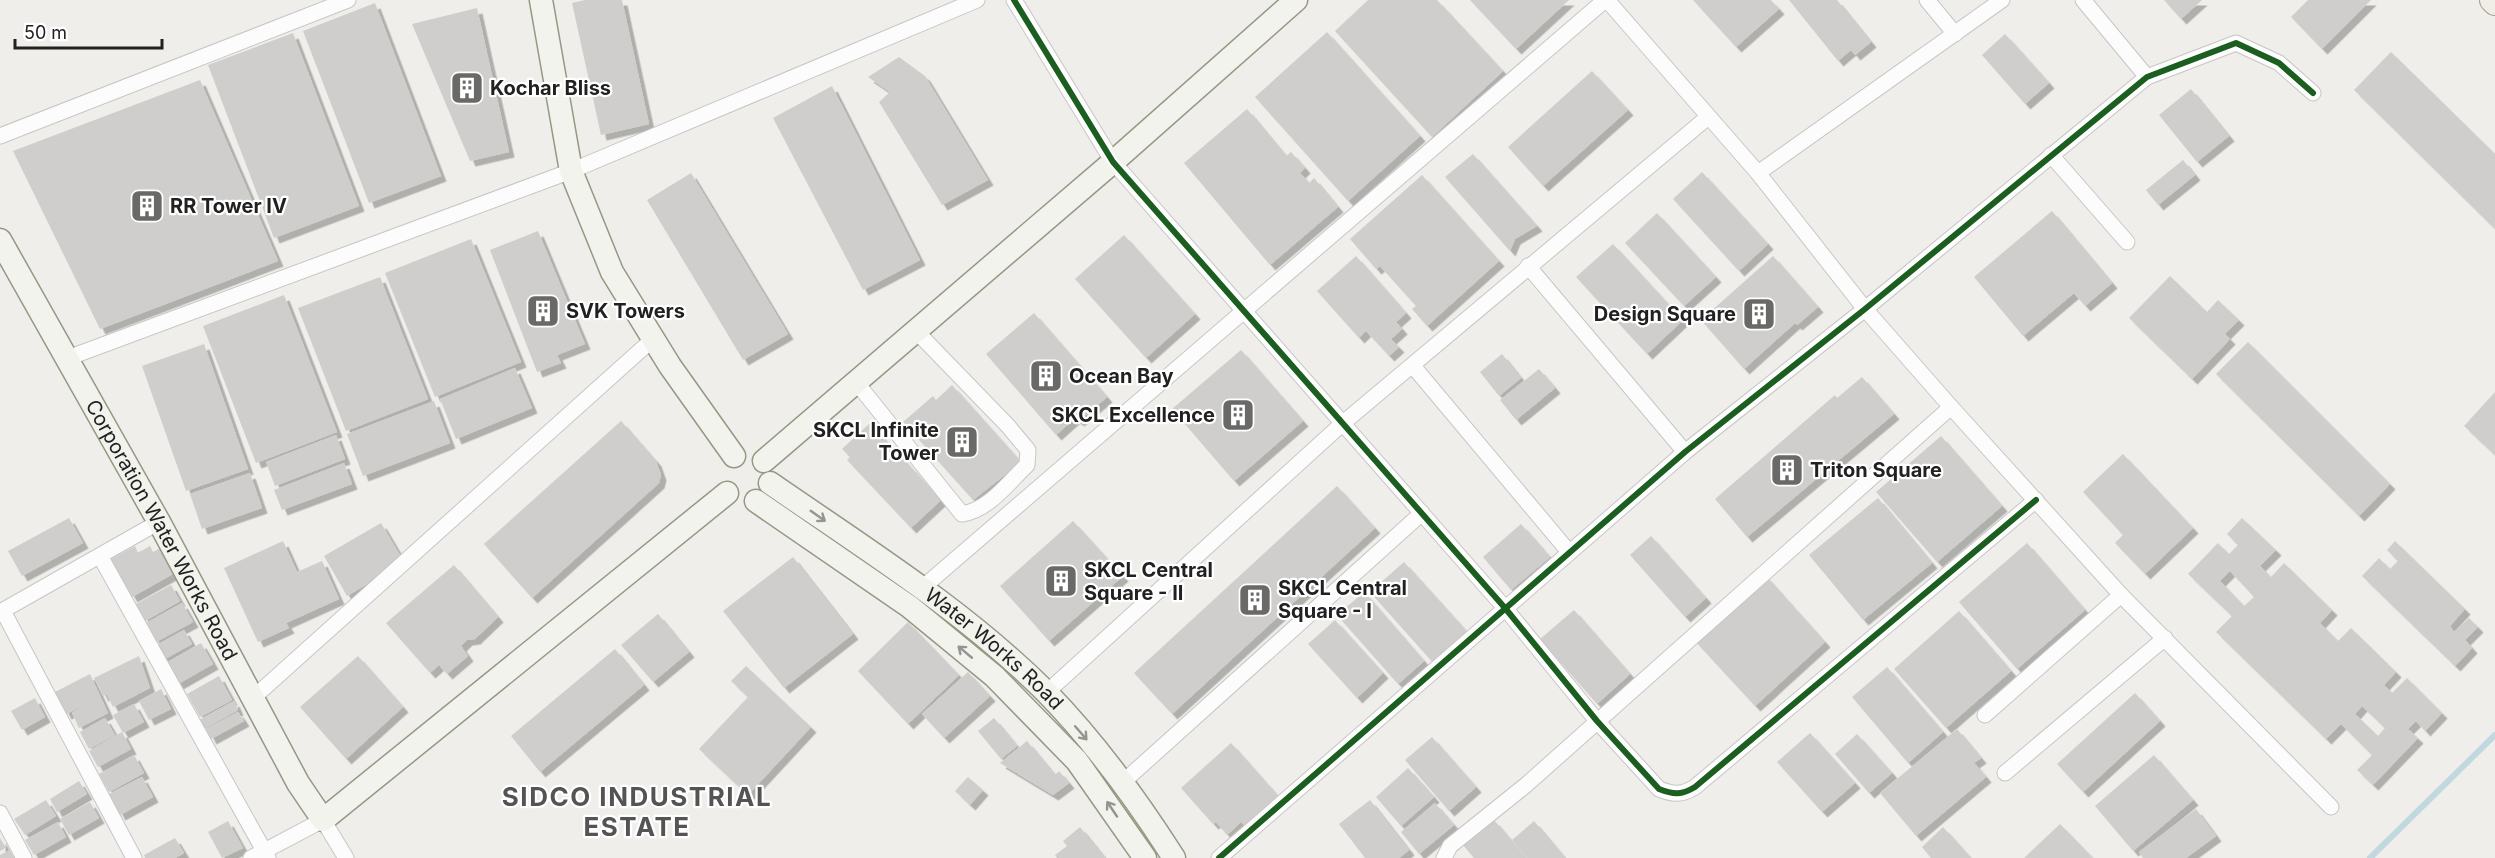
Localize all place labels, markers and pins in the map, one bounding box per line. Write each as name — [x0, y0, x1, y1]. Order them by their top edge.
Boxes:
building icon: Kochar Bliss — [449, 70, 485, 106]
place label: Kochar Bliss — [490, 76, 611, 100]
building icon: RR Tower IV — [129, 188, 165, 224]
place label: RR Tower IV — [170, 194, 287, 218]
building icon: SVK Towers — [525, 293, 561, 329]
building icon: Design Square — [1741, 296, 1777, 332]
place label: SVK Towers — [566, 299, 685, 323]
place label: Design Square — [1594, 302, 1736, 326]
building icon: Ocean Bay — [1028, 358, 1064, 394]
place label: Ocean Bay — [1069, 364, 1174, 388]
building icon: SKCL Excellence — [1220, 397, 1256, 433]
place label: SKCL Excellence — [1052, 403, 1215, 427]
place label: SKCL Infinite Tower — [813, 418, 939, 465]
building icon: SKCL Infinite Tower — [944, 424, 980, 460]
building icon: Triton Square — [1769, 452, 1805, 488]
place label: Triton Square — [1810, 458, 1942, 482]
place label: SKCL Central Square - II — [1084, 558, 1213, 605]
building icon: SKCL Central Square - II — [1043, 563, 1079, 599]
place label: SKCL Central Square - I — [1278, 576, 1407, 623]
building icon: SKCL Central Square - I — [1237, 582, 1273, 618]

